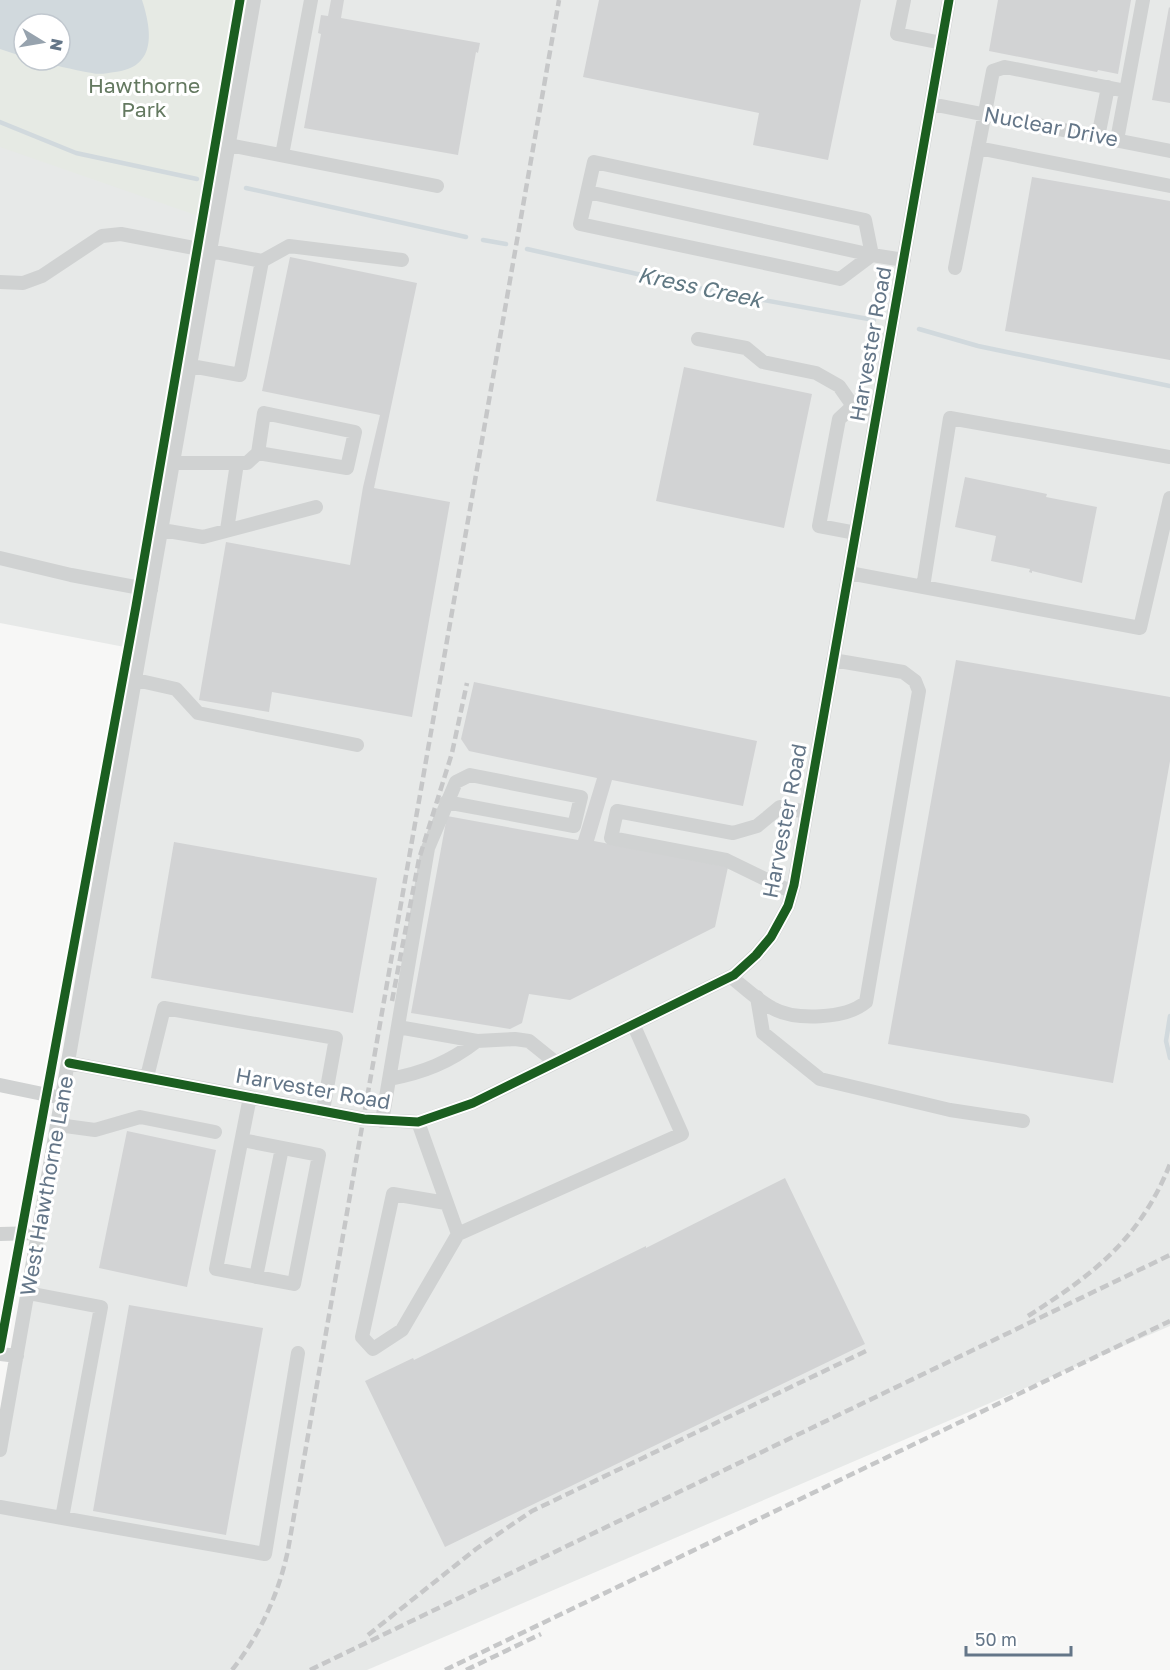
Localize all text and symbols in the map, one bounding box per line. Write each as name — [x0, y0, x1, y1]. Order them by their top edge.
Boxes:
north arrow — [12, 12, 72, 72]
text: N — [46, 37, 68, 53]
park label: Hawthorne Park — [88, 72, 200, 122]
street label: Nuclear Drive — [982, 100, 1120, 152]
water label: Kress Creek — [635, 260, 767, 313]
street label: Harvester Road — [844, 264, 896, 423]
street label: Harvester Road — [756, 741, 812, 900]
street label: Harvester Road — [234, 1062, 393, 1114]
street label: West Hawthorne Lane — [14, 1074, 78, 1298]
scale bar — [966, 1619, 1071, 1657]
text: 50 m — [975, 1628, 1017, 1650]

